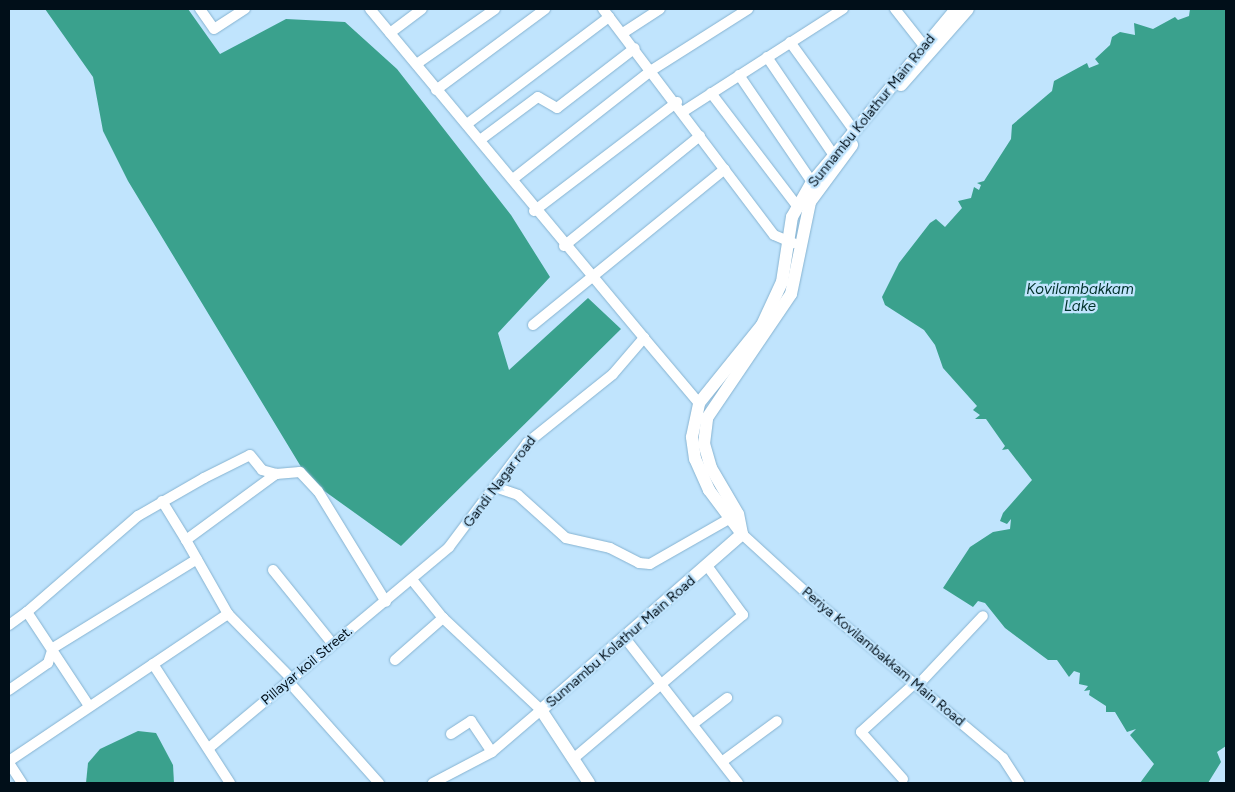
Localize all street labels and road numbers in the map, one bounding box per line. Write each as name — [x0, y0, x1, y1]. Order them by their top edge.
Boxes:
street label: Sunnambu Kolathur Main Road — [805, 31, 939, 191]
street label: Gandi Nagar road — [460, 433, 540, 531]
street label: Sunnambu Kolathur Main Road — [543, 573, 699, 711]
street label: Periya Kovilambakkam Main Road — [798, 584, 968, 730]
street label: Pillayar koil Street. — [258, 623, 356, 709]

